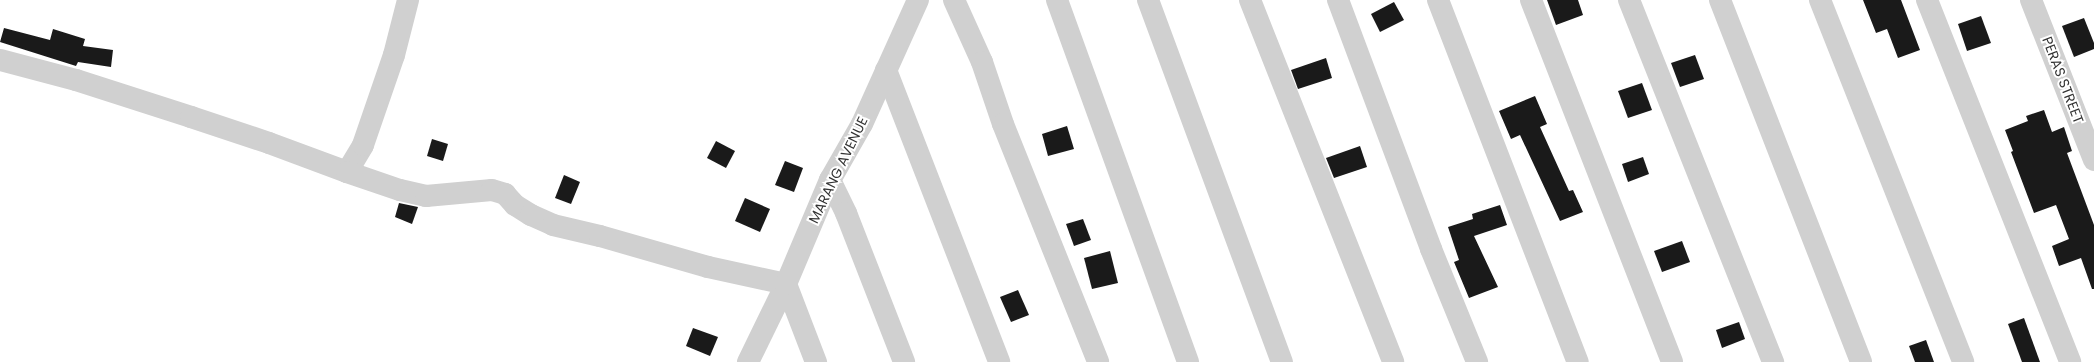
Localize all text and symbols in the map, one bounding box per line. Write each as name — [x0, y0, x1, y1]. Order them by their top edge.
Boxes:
street label: PERAS STREET — [2039, 34, 2087, 126]
street label: MARANG AVENUE — [805, 114, 871, 226]

